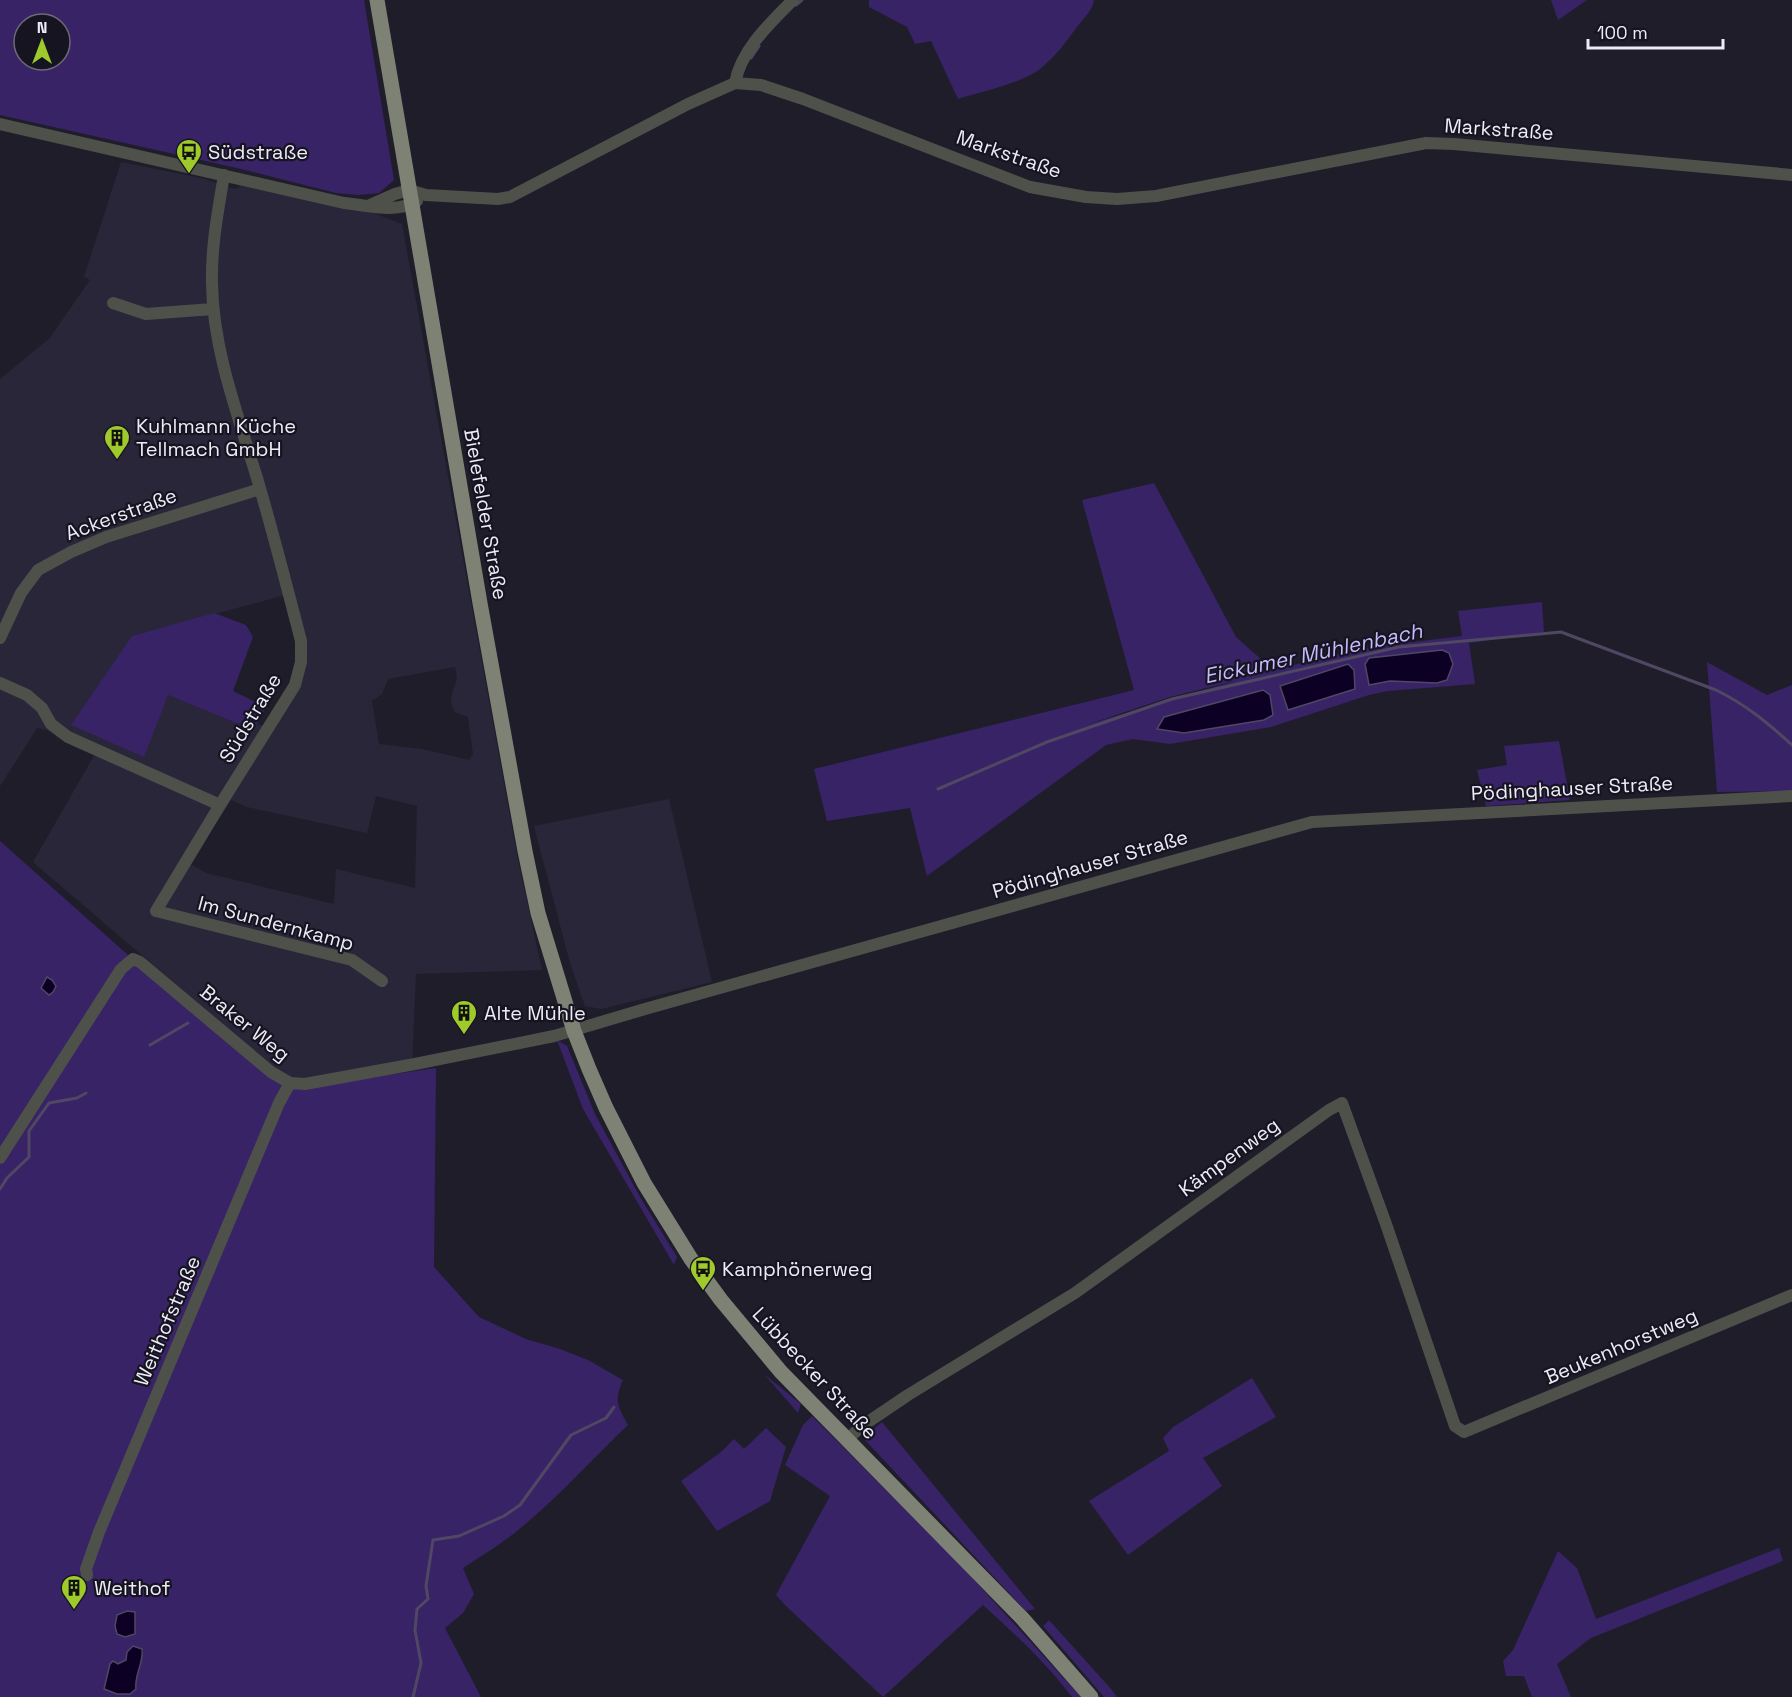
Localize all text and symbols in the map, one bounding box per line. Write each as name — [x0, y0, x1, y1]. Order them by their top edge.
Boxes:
north arrow — [12, 12, 72, 72]
scale bar — [1588, 12, 1723, 50]
text: N — [37, 17, 47, 38]
text: 100 m — [1597, 21, 1648, 44]
street label: Markstraße — [1443, 112, 1555, 146]
street label: Markstraße — [953, 124, 1065, 184]
bus stop icon: Südstraße — [174, 137, 204, 175]
place label: Südstraße — [208, 139, 308, 165]
place label: Kuhlmann Küche Tellmach GmbH — [136, 413, 296, 462]
building icon: Kuhlmann Küche Tellmach GmbH — [102, 423, 132, 461]
street label: Bielefelder Straße — [458, 426, 514, 602]
street label: Ackerstraße — [62, 482, 180, 546]
water label: Eickumer Mühlenbach — [1201, 616, 1426, 689]
street label: Südstraße — [213, 668, 287, 768]
street label: Pödinghauser Straße — [1470, 770, 1674, 806]
street label: Pödinghauser Straße — [989, 824, 1191, 904]
street label: Im Sundernkamp — [195, 890, 357, 956]
street label: Braker Weg — [195, 979, 295, 1067]
building icon: Alte Mühle — [449, 998, 479, 1036]
place label: Alte Mühle — [484, 1000, 586, 1026]
street label: Kämpenweg — [1174, 1112, 1284, 1202]
street label: Weithofstraße — [128, 1252, 206, 1390]
bus stop icon: Kamphönerweg — [688, 1254, 718, 1292]
place label: Kamphönerweg — [722, 1256, 873, 1282]
street label: Lübbecker Straße — [747, 1301, 883, 1445]
street label: Beukenhorstweg — [1541, 1302, 1701, 1390]
building icon: Weithof — [59, 1573, 89, 1611]
place label: Weithof — [94, 1575, 170, 1601]

